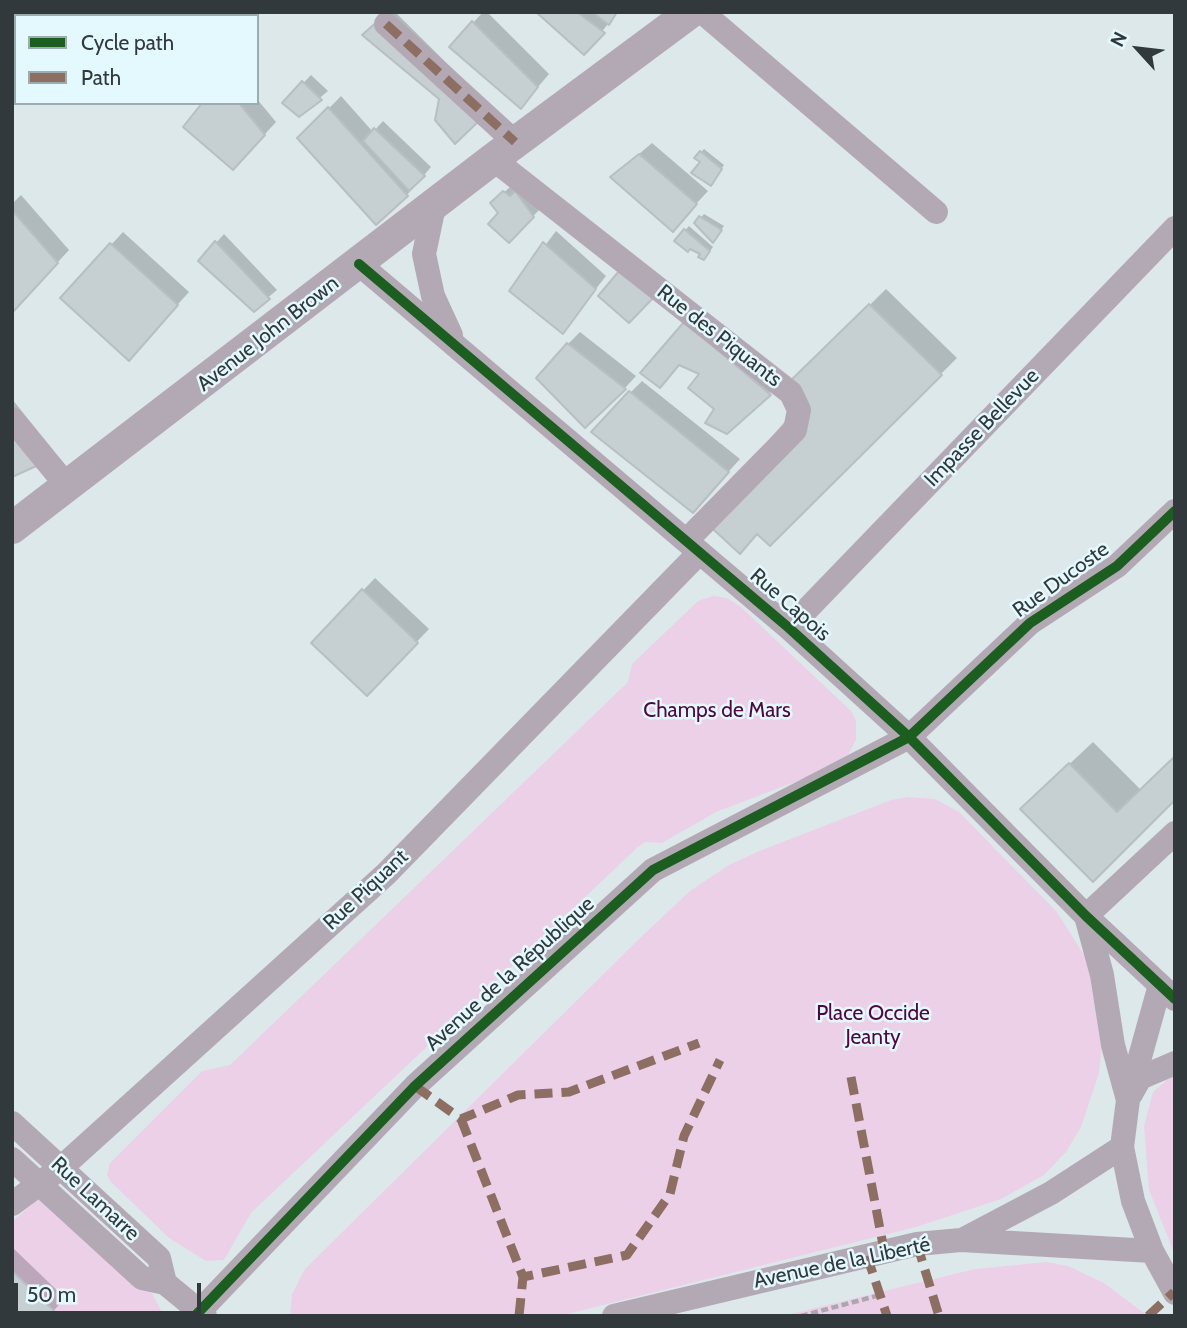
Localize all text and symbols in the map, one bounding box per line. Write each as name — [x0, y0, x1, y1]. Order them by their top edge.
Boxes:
legend — [14, 14, 259, 105]
north arrow — [1103, 14, 1173, 84]
text: N — [1106, 28, 1132, 50]
text: Cycle path — [81, 30, 174, 55]
text: Path — [81, 65, 121, 90]
street label: Avenue John Brown — [192, 271, 344, 397]
street label: Rue des Piquants — [652, 280, 786, 392]
street label: Impasse Bellevue — [919, 364, 1045, 492]
street label: Rue Ducoste — [1008, 537, 1114, 623]
street label: Rue Capois — [745, 563, 835, 647]
park label: Champs de Mars — [643, 698, 791, 724]
street label: Rue Piquant — [318, 844, 414, 936]
street label: Avenue de la République — [420, 892, 600, 1056]
park label: Place Occide Jeanty — [816, 1001, 930, 1051]
street label: Rue Lamarre — [46, 1152, 144, 1246]
street label: Avenue de la Liberté — [751, 1232, 933, 1294]
scale bar — [18, 1268, 205, 1312]
text: 50 m — [27, 1282, 76, 1307]

